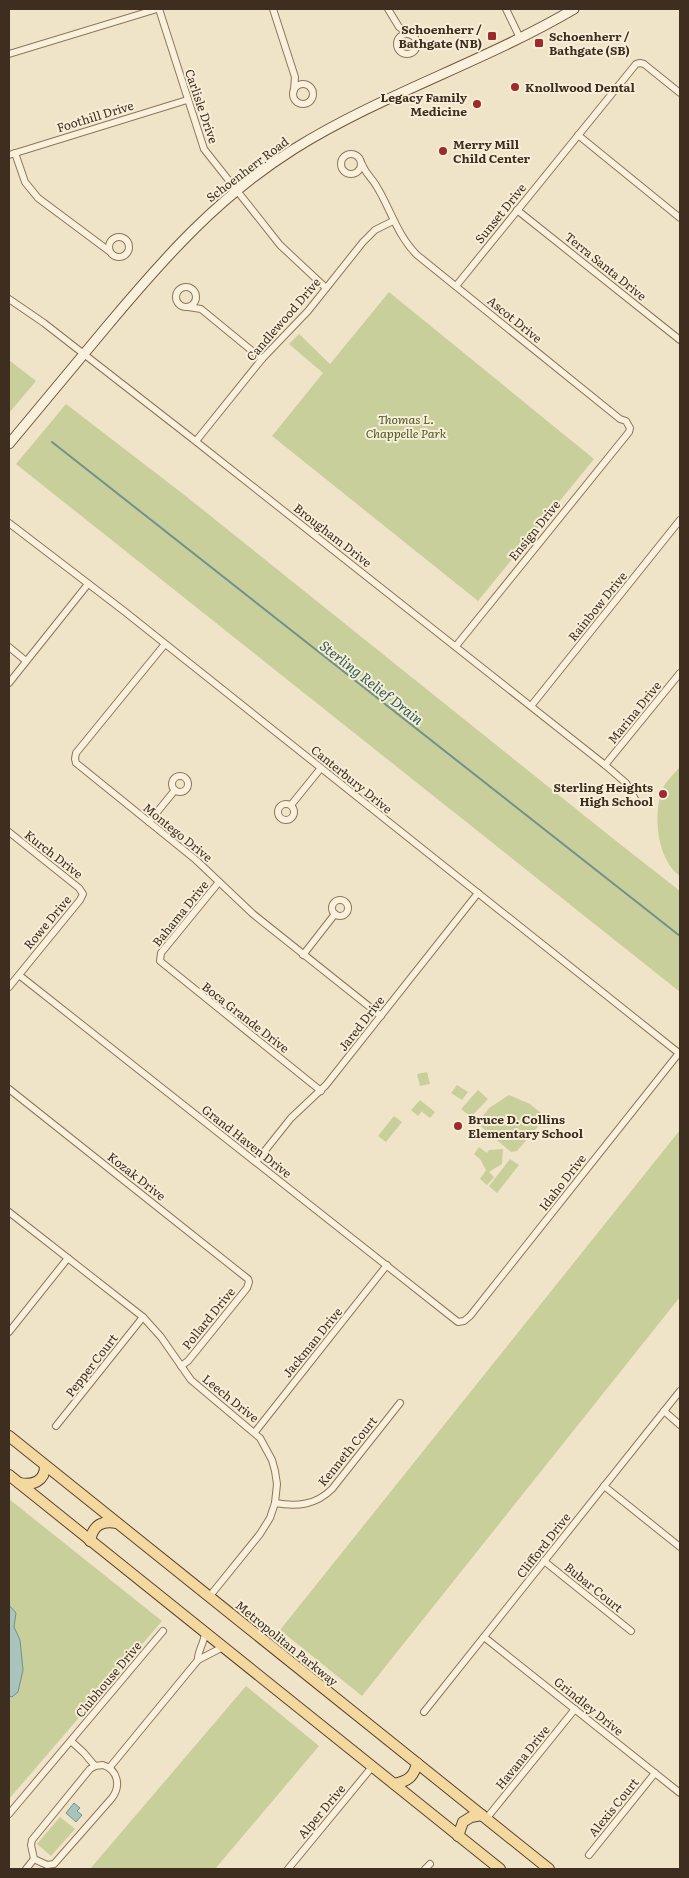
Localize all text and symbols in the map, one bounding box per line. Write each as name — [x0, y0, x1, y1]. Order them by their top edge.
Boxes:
place label: Schoenherr / Bathgate (NB) — [398, 20, 482, 52]
place label: Schoenherr / Bathgate (SB) — [549, 27, 630, 59]
marker: Schoenherr / Bathgate (NB) — [486, 30, 498, 42]
marker: Schoenherr / Bathgate (SB) — [533, 37, 545, 49]
street label: Carlisle Drive — [181, 66, 223, 146]
place label: Knollwood Dental — [525, 78, 636, 96]
marker: Knollwood Dental — [509, 81, 521, 93]
place label: Legacy Family Medicine — [380, 88, 468, 120]
street label: Foothill Drive — [54, 96, 136, 136]
marker: Legacy Family Medicine — [471, 98, 483, 110]
street label: Schoenherr Road — [202, 132, 292, 206]
place label: Merry Mill Child Center — [453, 135, 531, 167]
marker: Merry Mill Child Center — [437, 145, 449, 157]
street label: Sunset Drive — [470, 179, 530, 247]
street label: Terra Santa Drive — [561, 227, 651, 305]
street label: Candlewood Drive — [242, 273, 324, 365]
street label: Ascot Drive — [484, 291, 546, 347]
park label: Thomas L. Chappelle Park — [366, 410, 447, 442]
street label: Ensign Drive — [504, 496, 564, 564]
street label: Brougham Drive — [290, 499, 376, 571]
street label: Rainbow Drive — [563, 567, 631, 645]
water label: Sterling Relief Drain — [316, 635, 429, 729]
street label: Marina Drive — [603, 677, 665, 747]
street label: Canterbury Drive — [308, 741, 396, 817]
place label: Sterling Heights High School — [553, 778, 654, 810]
marker: Sterling Heights High School — [657, 788, 669, 800]
street label: Montego Drive — [139, 798, 217, 866]
street label: Kurch Drive — [21, 826, 87, 882]
street label: Bahama Drive — [148, 876, 212, 950]
street label: Rowe Drive — [19, 891, 75, 953]
street label: Boca Grande Drive — [199, 977, 293, 1057]
street label: Jared Drive — [334, 992, 388, 1054]
street label: Grand Haven Drive — [198, 1100, 296, 1182]
place label: Bruce D. Collins Elementary School — [468, 1110, 584, 1142]
marker: Bruce D. Collins Elementary School — [452, 1120, 464, 1132]
street label: Kozak Drive — [104, 1148, 170, 1204]
street label: Idaho Drive — [534, 1150, 590, 1214]
street label: Pollard Drive — [177, 1283, 239, 1353]
street label: Jackman Drive — [278, 1303, 346, 1381]
street label: Pepper Court — [61, 1330, 121, 1400]
street label: Leech Drive — [199, 1370, 263, 1426]
street label: Kenneth Court — [313, 1412, 381, 1490]
street label: Clifford Drive — [512, 1509, 574, 1581]
street label: Bubar Court — [561, 1558, 627, 1616]
street label: Metropolitan Parkway — [232, 1596, 342, 1690]
street label: Clubhouse Drive — [71, 1637, 145, 1721]
street label: Grindley Drive — [550, 1672, 628, 1740]
street label: Havana Drive — [491, 1721, 553, 1793]
street label: Alexis Court — [584, 1774, 642, 1840]
street label: Alper Drive — [293, 1780, 349, 1842]

